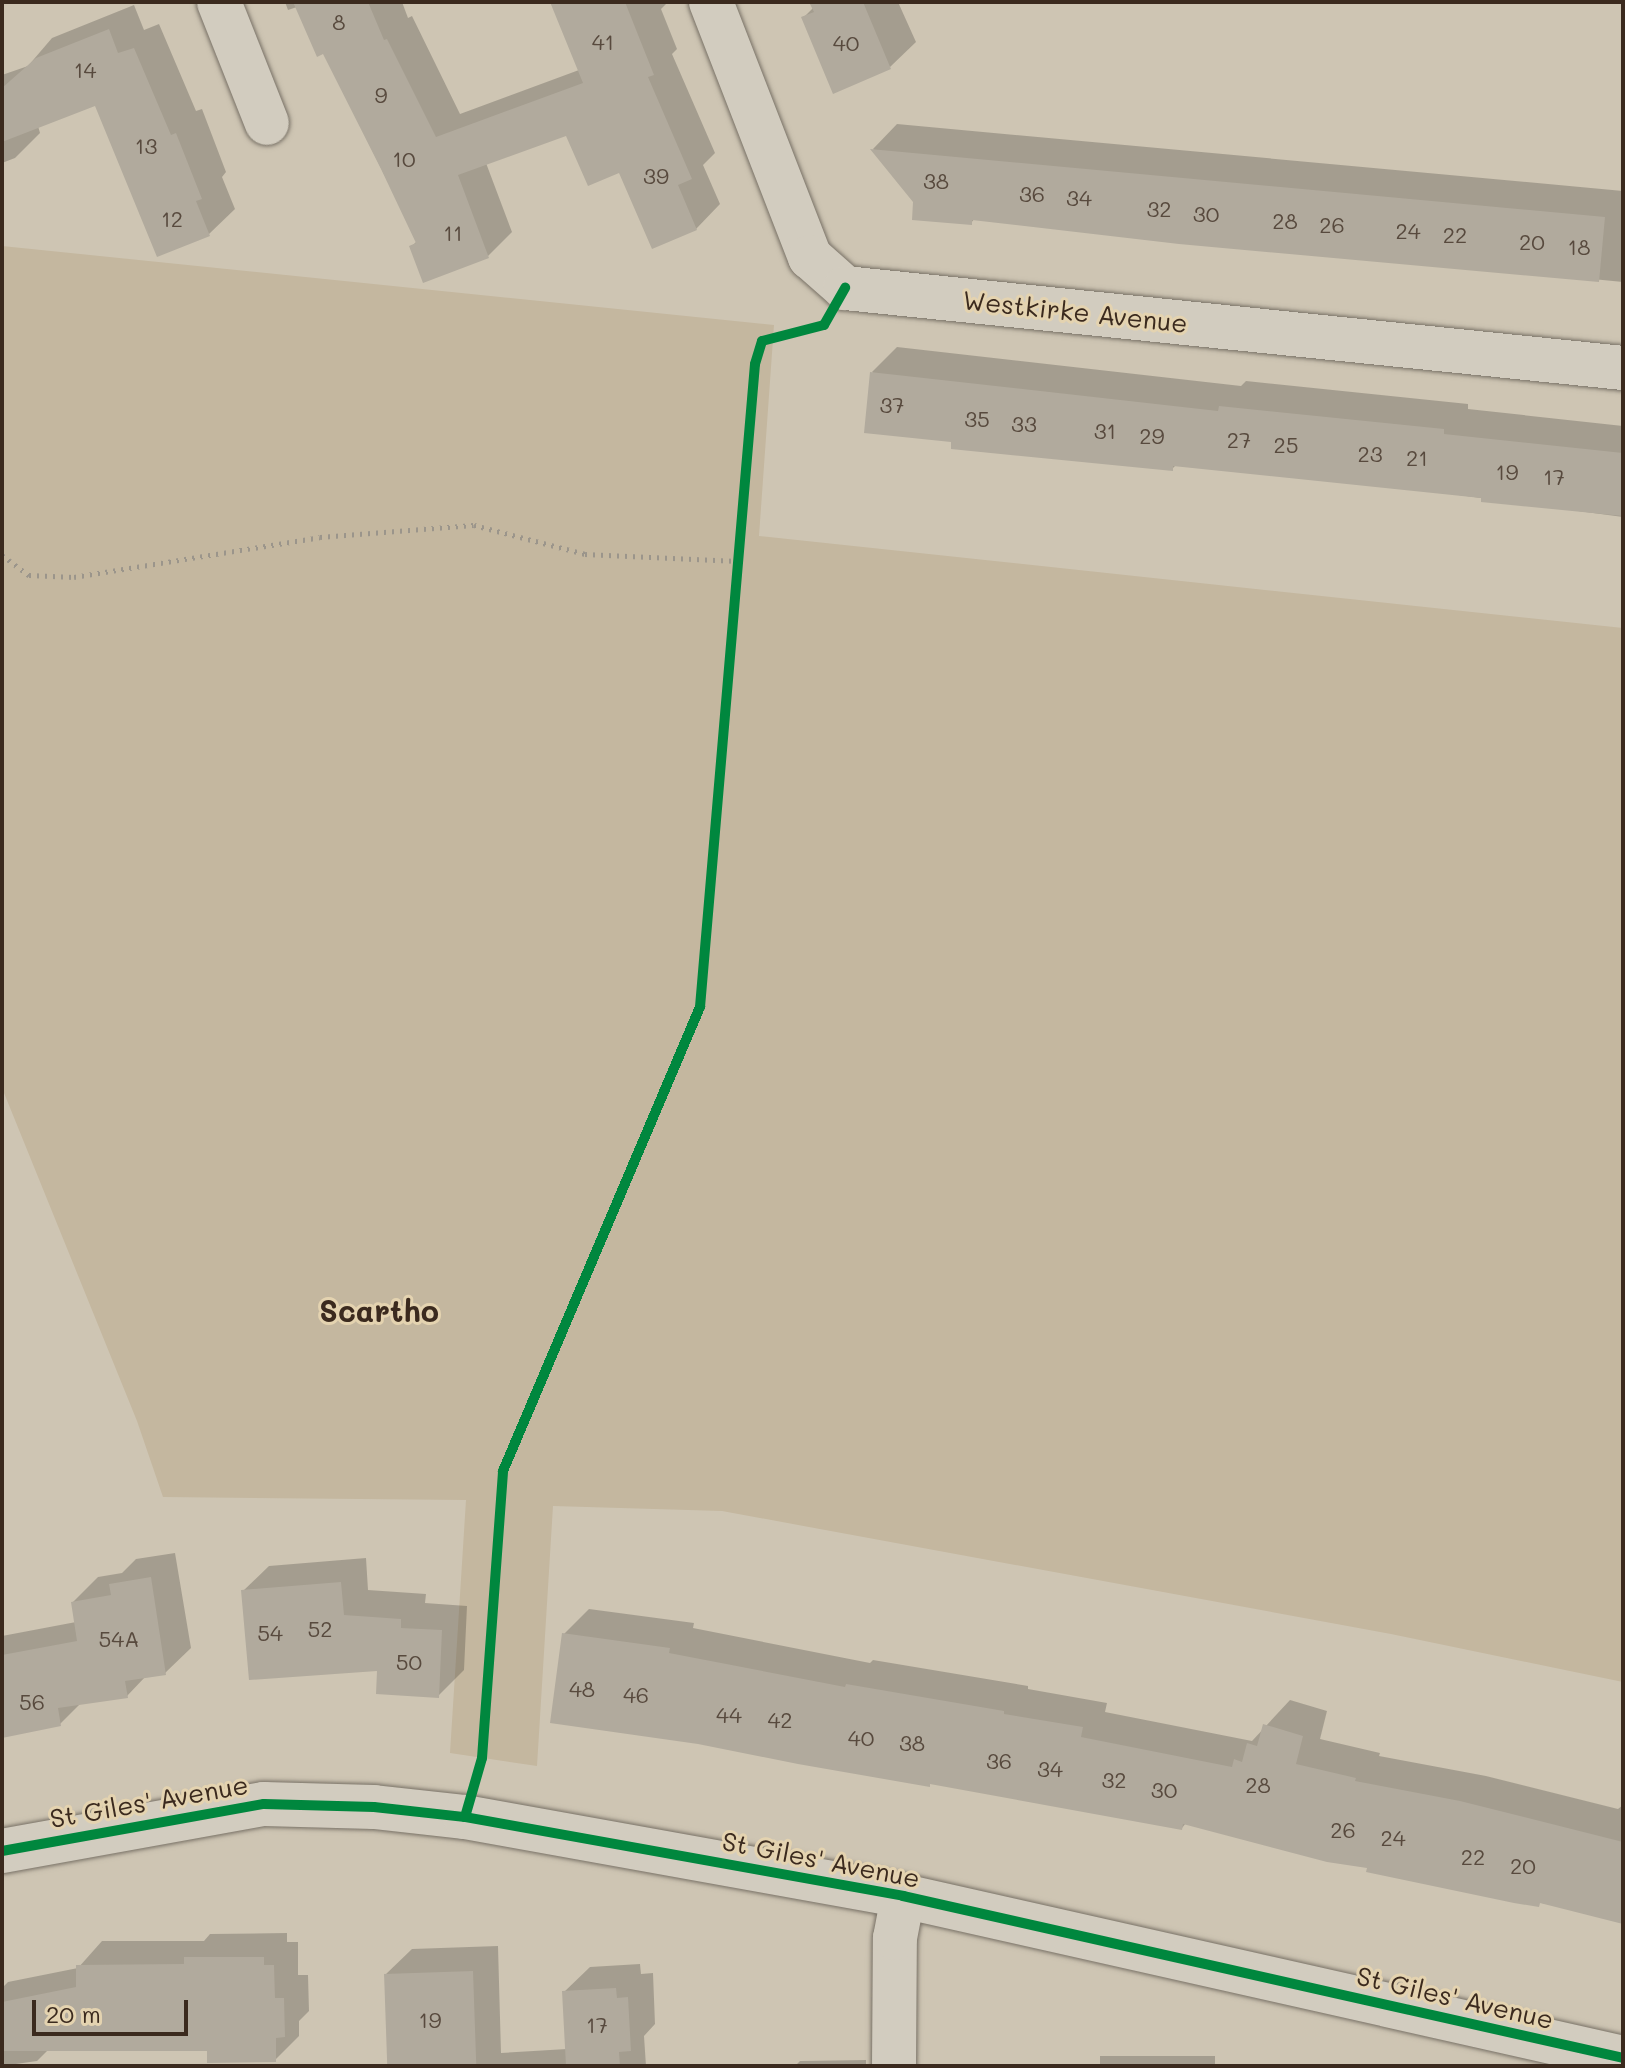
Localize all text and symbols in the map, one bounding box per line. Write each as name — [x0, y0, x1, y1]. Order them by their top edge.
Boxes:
house number: 8 — [332, 9, 346, 35]
house number: 41 — [592, 29, 614, 55]
house number: 40 — [833, 30, 859, 56]
house number: 14 — [74, 57, 96, 83]
house number: 9 — [374, 82, 388, 108]
house number: 13 — [135, 133, 157, 159]
house number: 10 — [392, 146, 416, 172]
house number: 39 — [643, 163, 669, 189]
house number: 38 — [923, 168, 949, 194]
house number: 36 — [1019, 181, 1045, 207]
house number: 34 — [1066, 185, 1092, 211]
house number: 32 — [1146, 196, 1172, 222]
house number: 30 — [1193, 201, 1219, 227]
house number: 12 — [161, 206, 183, 232]
house number: 28 — [1272, 208, 1298, 234]
house number: 26 — [1319, 212, 1345, 238]
house number: 24 — [1395, 218, 1421, 244]
house number: 11 — [443, 220, 463, 246]
house number: 22 — [1443, 222, 1467, 248]
house number: 20 — [1519, 229, 1545, 255]
house number: 18 — [1567, 234, 1591, 260]
street label: Westkirke Avenue — [961, 285, 1189, 339]
house number: 37 — [879, 392, 905, 418]
house number: 35 — [964, 406, 990, 432]
house number: 33 — [1011, 411, 1037, 437]
house number: 31 — [1094, 418, 1116, 444]
house number: 29 — [1139, 423, 1165, 449]
house number: 27 — [1227, 427, 1251, 453]
house number: 25 — [1273, 432, 1299, 458]
house number: 23 — [1357, 441, 1383, 467]
house number: 21 — [1406, 445, 1428, 471]
house number: 19 — [1496, 459, 1518, 485]
house number: 17 — [1543, 464, 1565, 490]
district label: Scartho — [319, 1292, 439, 1328]
house number: 52 — [307, 1616, 333, 1642]
house number: 54 — [257, 1620, 283, 1646]
house number: 54A — [99, 1626, 139, 1652]
house number: 50 — [396, 1649, 422, 1675]
house number: 48 — [569, 1676, 595, 1702]
house number: 46 — [623, 1682, 649, 1708]
house number: 56 — [19, 1689, 45, 1715]
house number: 44 — [716, 1702, 742, 1728]
house number: 42 — [767, 1707, 793, 1733]
house number: 40 — [848, 1725, 874, 1751]
house number: 38 — [899, 1730, 925, 1756]
house number: 36 — [986, 1748, 1012, 1774]
house number: 34 — [1037, 1756, 1063, 1782]
house number: 32 — [1101, 1767, 1127, 1793]
street label: St Giles' Avenue — [47, 1769, 251, 1835]
house number: 28 — [1245, 1772, 1271, 1798]
house number: 30 — [1151, 1777, 1177, 1803]
house number: 26 — [1330, 1817, 1356, 1843]
house number: 24 — [1380, 1825, 1406, 1851]
street label: St Giles' Avenue — [719, 1826, 923, 1894]
house number: 22 — [1461, 1844, 1485, 1870]
house number: 20 — [1510, 1853, 1536, 1879]
street label: St Giles' Avenue — [1354, 1960, 1556, 2036]
scale bar — [36, 1984, 192, 2034]
text: 20 m — [46, 1998, 101, 2029]
house number: 19 — [419, 2007, 441, 2033]
house number: 17 — [586, 2012, 608, 2038]

